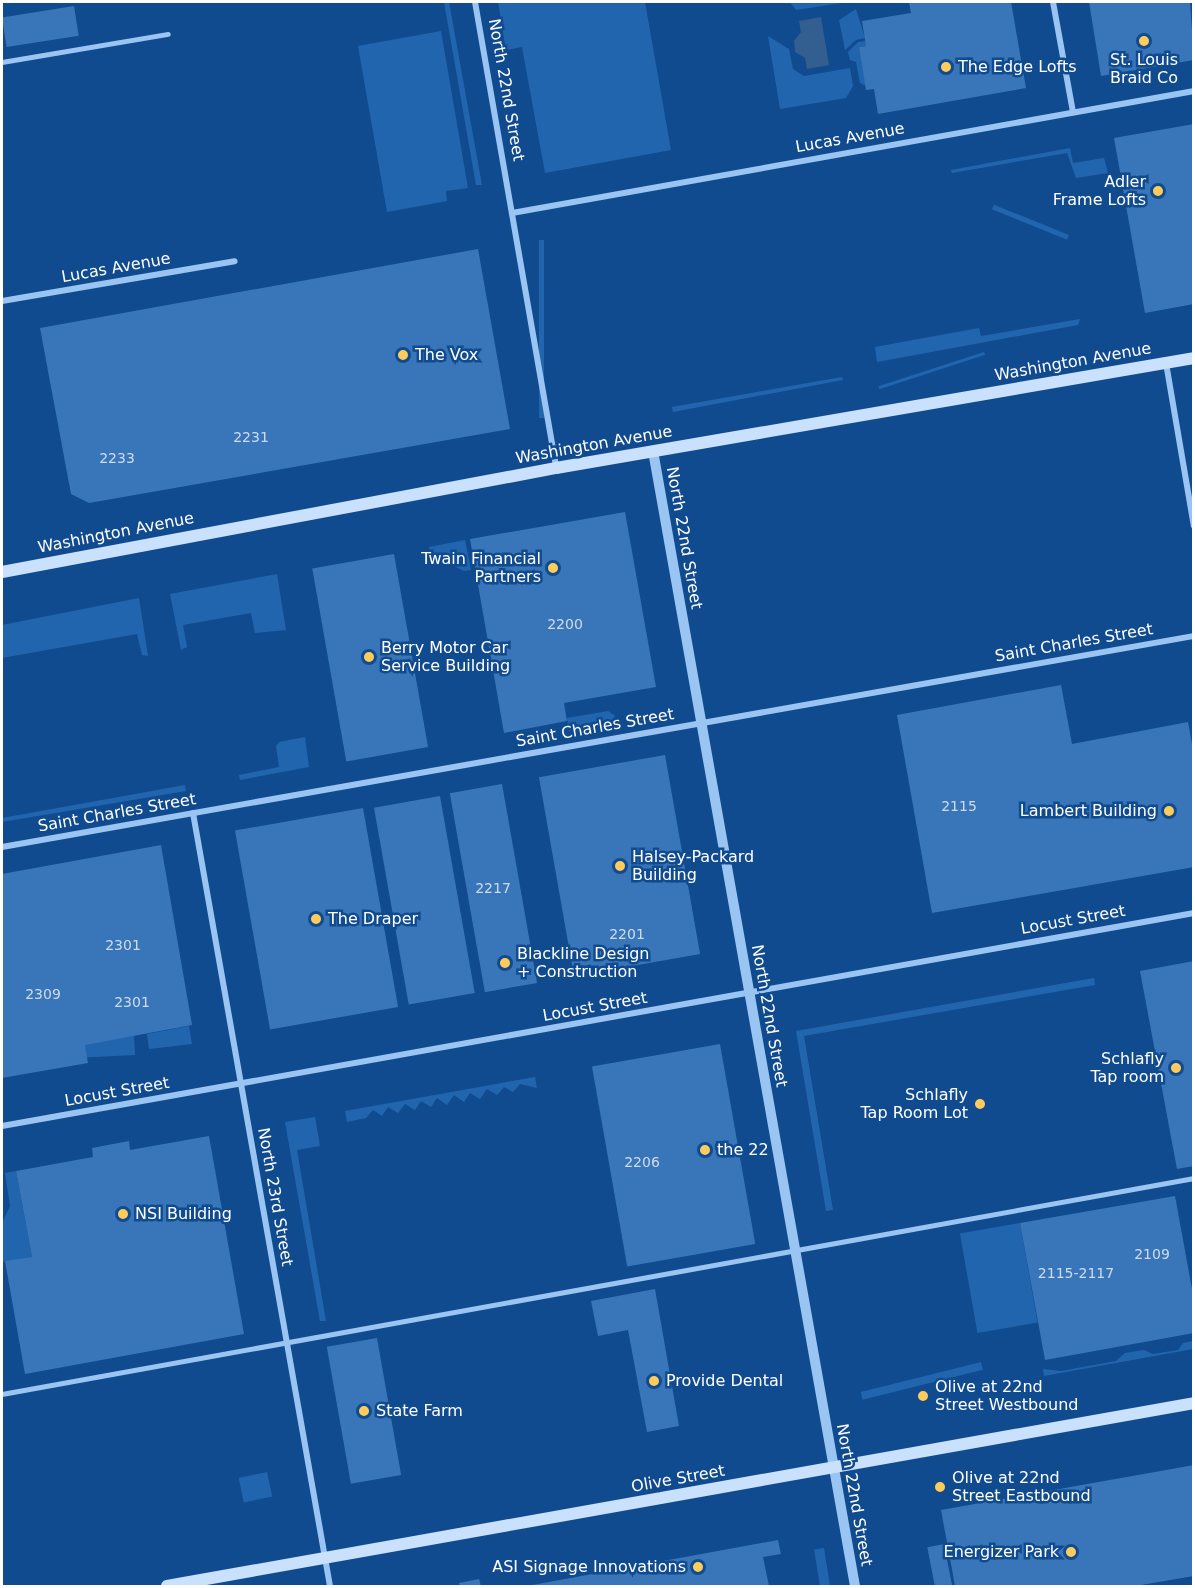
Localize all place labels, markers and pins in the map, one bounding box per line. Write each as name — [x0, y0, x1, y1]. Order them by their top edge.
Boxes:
marker: St. Louis Braid Co — [1137, 34, 1151, 48]
place label: St. Louis Braid Co — [1110, 50, 1178, 88]
place label: The Edge Lofts — [958, 57, 1077, 77]
marker: The Edge Lofts — [939, 60, 953, 74]
place label: Adler Frame Lofts — [1053, 172, 1146, 210]
marker: Adler Frame Lofts — [1151, 184, 1165, 198]
place label: The Vox — [415, 345, 478, 365]
marker: The Vox — [396, 348, 410, 362]
place label: Twain Financial Partners — [421, 549, 541, 587]
marker: Twain Financial Partners — [546, 561, 560, 575]
place label: Berry Motor Car Service Building — [381, 638, 510, 676]
marker: Berry Motor Car Service Building — [362, 650, 376, 664]
place label: Lambert Building — [1020, 801, 1157, 821]
marker: Lambert Building — [1162, 804, 1176, 818]
place label: Halsey-Packard Building — [632, 847, 754, 885]
marker: Halsey-Packard Building — [613, 859, 627, 873]
place label: The Draper — [328, 909, 418, 929]
marker: The Draper — [309, 912, 323, 926]
place label: Blackline Design + Construction — [517, 944, 649, 982]
marker: Blackline Design + Construction — [498, 956, 512, 970]
place label: Schlafly Tap room — [1090, 1049, 1164, 1087]
marker: Schlafly Tap room — [1169, 1061, 1183, 1075]
place label: Schlafly Tap Room Lot — [860, 1085, 968, 1123]
marker: Schlafly Tap Room Lot — [973, 1097, 987, 1111]
place label: the 22 — [717, 1140, 769, 1160]
marker: the 22 — [698, 1143, 712, 1157]
place label: NSI Building — [135, 1204, 232, 1224]
marker: NSI Building — [116, 1207, 130, 1221]
place label: Provide Dental — [666, 1371, 783, 1391]
marker: Provide Dental — [647, 1374, 661, 1388]
place label: Olive at 22nd Street Westbound — [935, 1377, 1078, 1415]
marker: Olive at 22nd Street Westbound — [916, 1389, 930, 1403]
place label: State Farm — [376, 1401, 463, 1421]
marker: State Farm — [357, 1404, 371, 1418]
place label: Olive at 22nd Street Eastbound — [952, 1468, 1091, 1506]
marker: Olive at 22nd Street Eastbound — [933, 1480, 947, 1494]
place label: Energizer Park — [944, 1542, 1059, 1562]
marker: Energizer Park — [1064, 1545, 1078, 1559]
place label: ASI Signage Innovations — [492, 1557, 686, 1577]
marker: ASI Signage Innovations — [691, 1560, 705, 1574]

